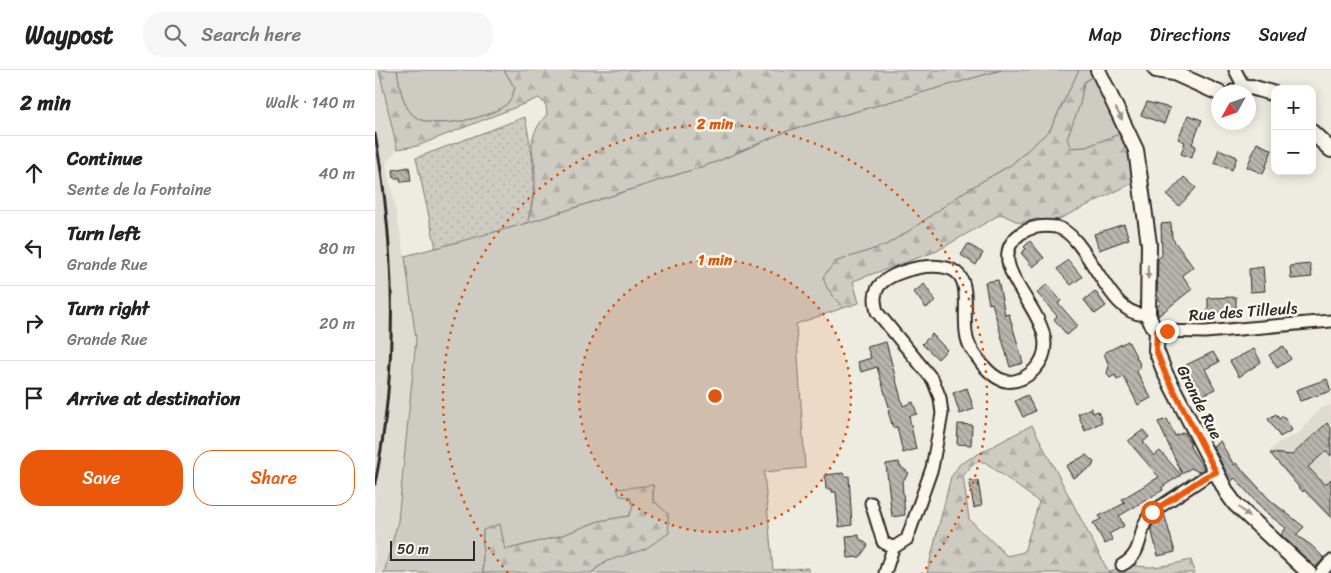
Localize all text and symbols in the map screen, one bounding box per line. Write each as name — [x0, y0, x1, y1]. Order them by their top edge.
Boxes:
search box — [143, 12, 493, 57]
text: Waypost — [25, 14, 113, 56]
text: Search here — [201, 18, 301, 51]
text: Map — [1089, 19, 1122, 51]
text: Directions — [1150, 19, 1231, 51]
text: Saved — [1259, 19, 1306, 51]
icon: search — [161, 21, 189, 49]
text: 2 min — [20, 84, 71, 122]
north arrow — [1211, 85, 1256, 130]
map controls — [1271, 85, 1316, 175]
button: + — [1271, 85, 1316, 130]
text: Walk · 140 m — [266, 88, 355, 117]
one-way arrow — [1115, 106, 1123, 121]
text: 2 min — [696, 111, 734, 137]
button: − — [1271, 130, 1316, 175]
text: Continue — [67, 142, 143, 175]
icon: ahead — [20, 159, 48, 187]
text: 40 m — [318, 159, 355, 188]
text: Sente de la Fontaine — [67, 175, 212, 204]
text: Turn left — [67, 217, 140, 250]
icon: left — [20, 234, 48, 262]
text: 80 m — [319, 234, 355, 263]
text: 1 min — [698, 247, 733, 273]
text: Grande Rue — [67, 250, 148, 279]
one-way arrow — [1144, 264, 1152, 280]
text: Turn right — [67, 292, 149, 325]
street label: Rue des Tilleuls — [1188, 293, 1299, 330]
icon: right — [20, 309, 48, 337]
text: 20 m — [319, 309, 355, 338]
route end — [1156, 320, 1179, 343]
text: Grande Rue — [67, 325, 148, 354]
street label: Grande Rue — [1168, 360, 1231, 445]
text: Arrive at destination — [67, 382, 240, 415]
icon: arrive — [20, 384, 48, 412]
centre of rings — [706, 387, 724, 405]
button: Save — [20, 450, 183, 506]
button: Share — [193, 450, 355, 506]
route start — [1141, 501, 1164, 524]
one-way arrow — [1238, 506, 1250, 518]
text: 50 m — [397, 537, 429, 562]
scale bar — [390, 538, 475, 561]

